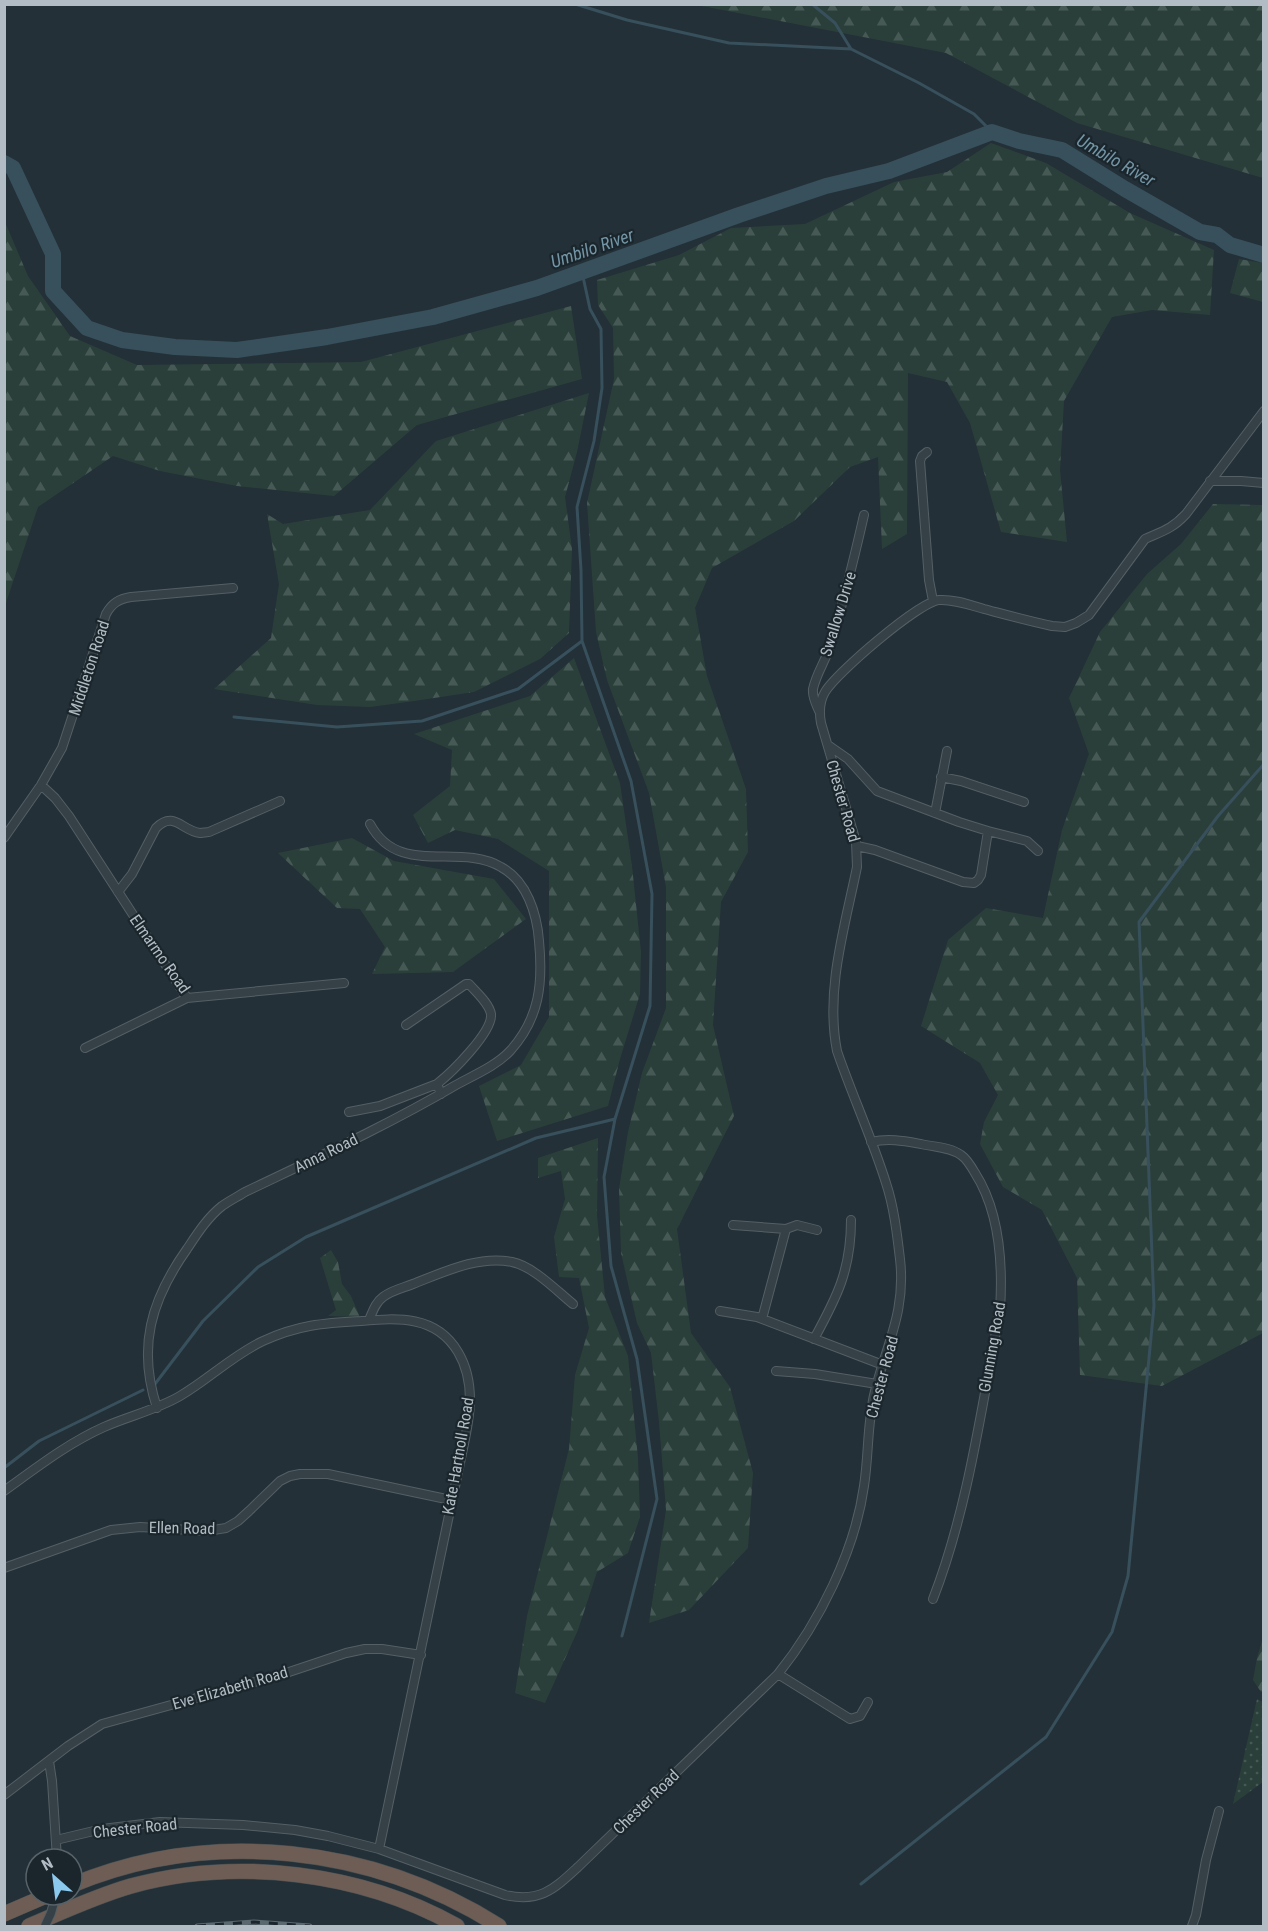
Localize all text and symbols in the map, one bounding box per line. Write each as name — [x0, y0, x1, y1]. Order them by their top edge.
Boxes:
water label: Umbilo River — [1073, 129, 1159, 191]
water label: Umbilo River — [548, 224, 637, 272]
street label: Swallow Drive — [816, 569, 860, 659]
street label: Middleton Road — [65, 618, 113, 718]
street label: Chester Road — [822, 758, 864, 844]
street label: Elmarmo Road — [126, 911, 194, 997]
street label: Anna Road — [291, 1130, 361, 1176]
street label: Glunning Road — [975, 1300, 1009, 1394]
street label: Chester Road — [862, 1334, 902, 1420]
street label: Kate Hartnoll Road — [438, 1396, 478, 1516]
street label: Ellen Road — [149, 1518, 215, 1538]
street label: Eve Elizabeth Road — [170, 1662, 290, 1714]
street label: Chester Road — [609, 1766, 683, 1838]
street label: Chester Road — [92, 1814, 178, 1842]
north arrow — [24, 1847, 84, 1907]
text: N — [38, 1854, 56, 1875]

